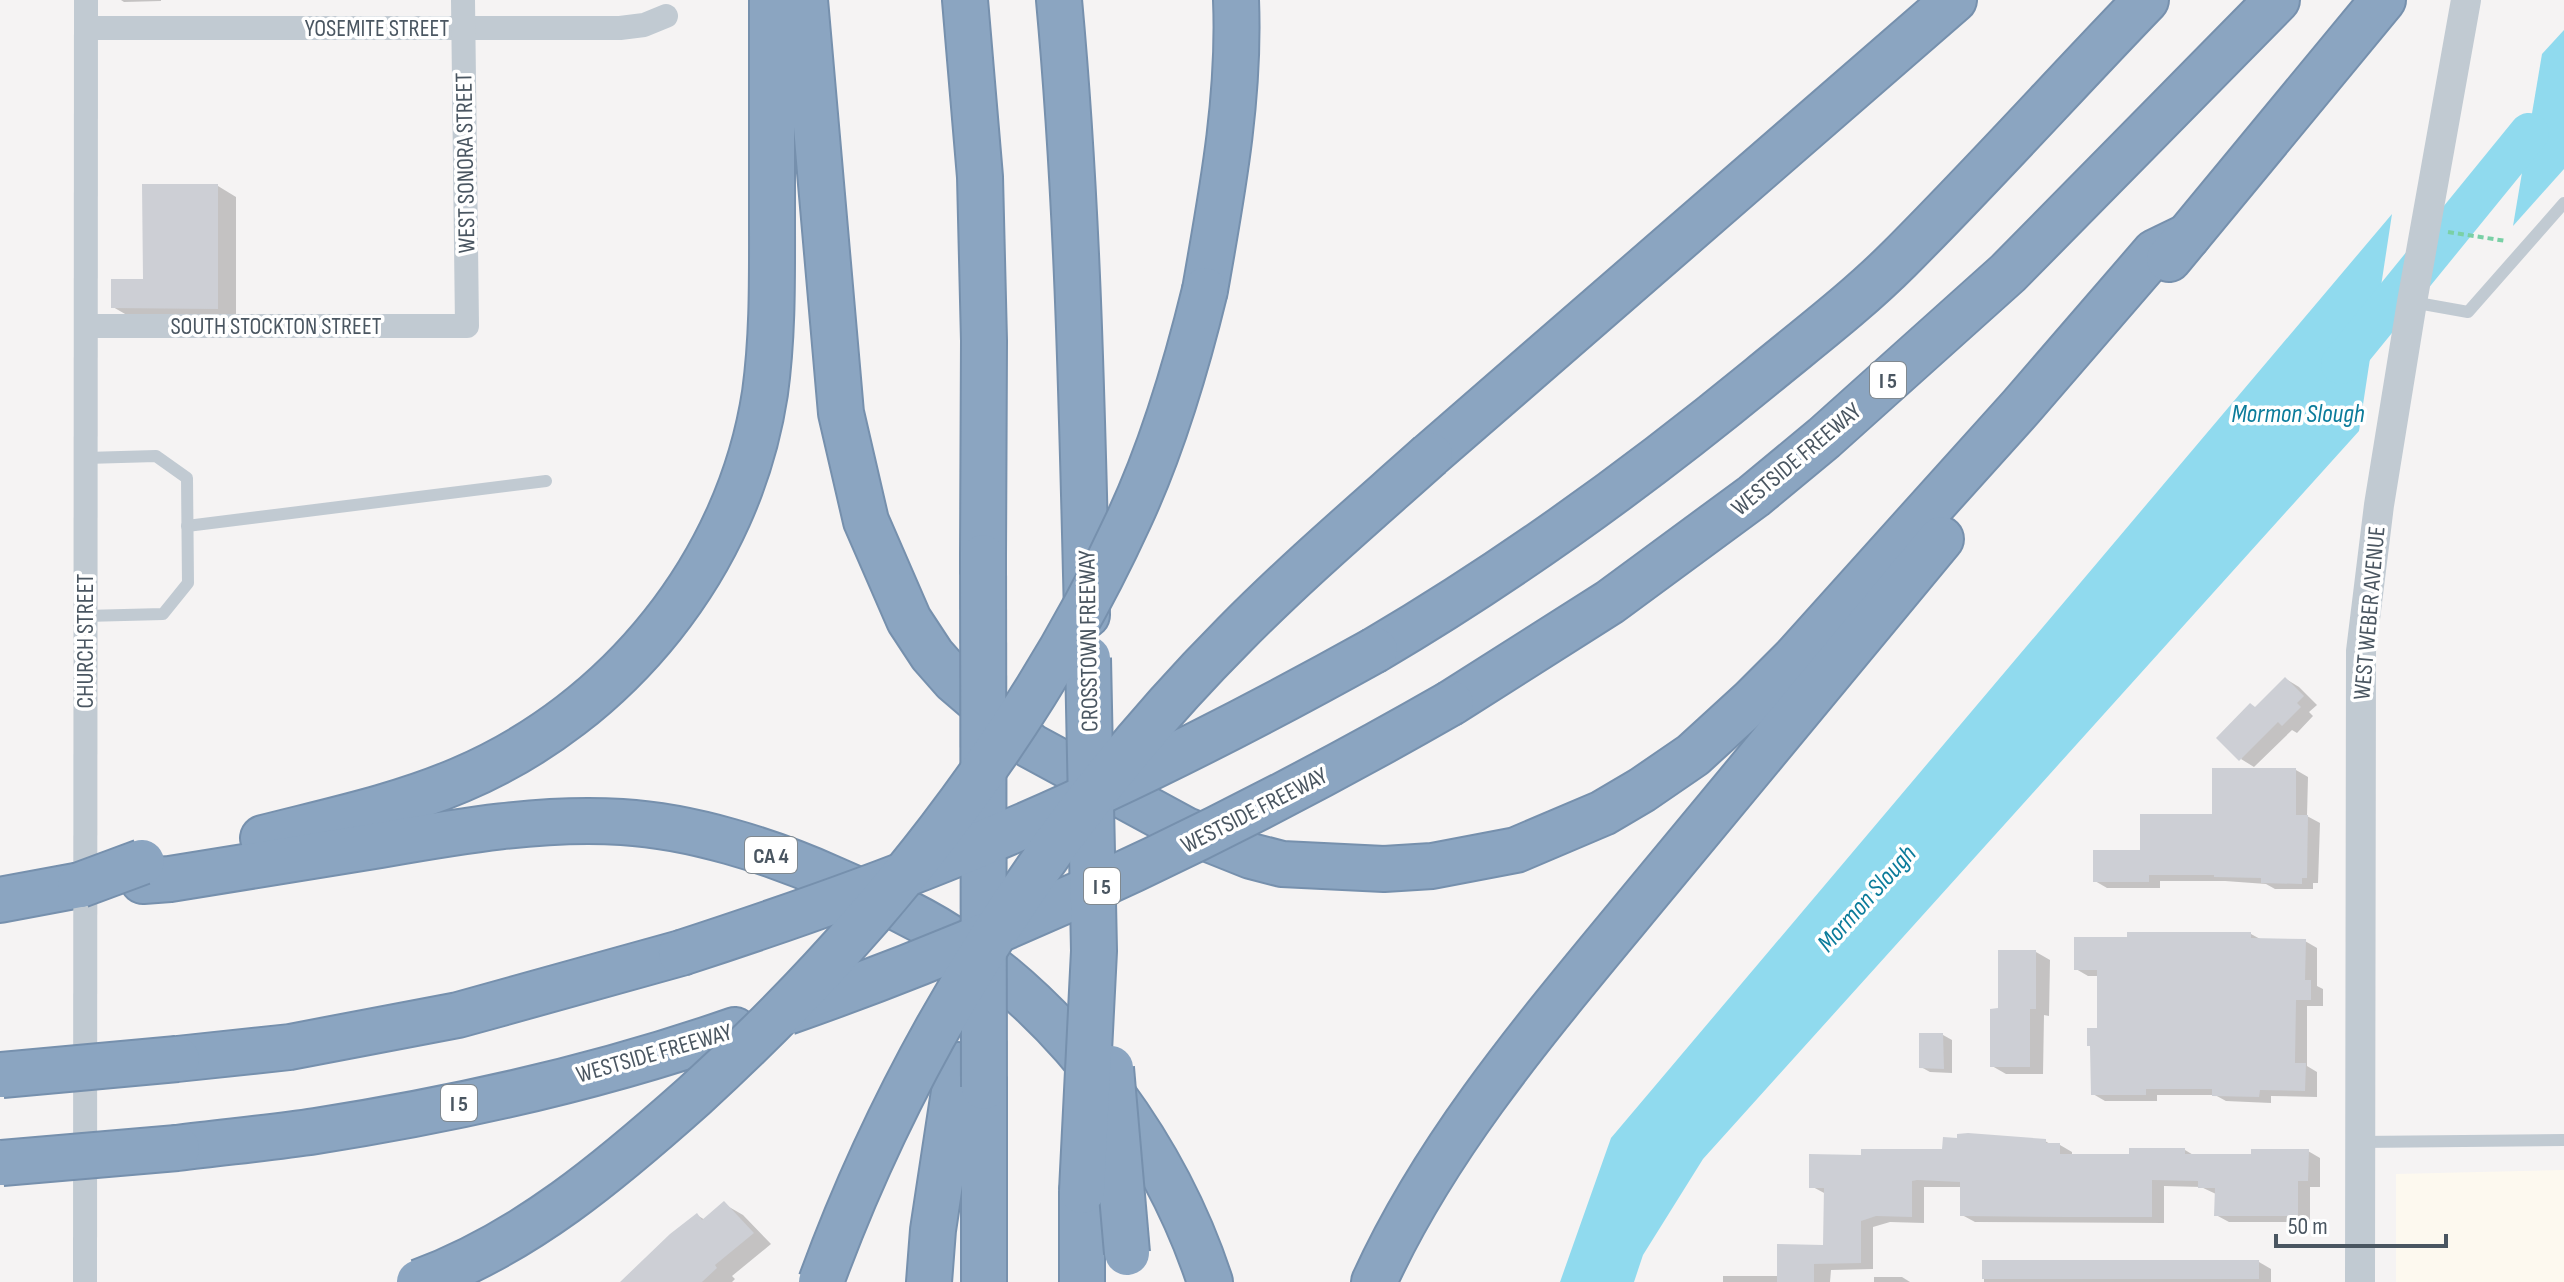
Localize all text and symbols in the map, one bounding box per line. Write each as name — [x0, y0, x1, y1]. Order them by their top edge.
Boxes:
street label: YOSEMITE STREET — [305, 14, 449, 43]
street label: WEST SONORA STREET — [449, 72, 482, 254]
street label: SOUTH STOCKTON STREET — [170, 312, 382, 341]
road number: I 5 — [1870, 362, 1906, 398]
street label: WESTSIDE FREEWAY — [1726, 397, 1867, 522]
water label: Mormon Slough — [2231, 399, 2365, 430]
street label: WEST WEBER AVENUE — [2347, 525, 2392, 701]
street label: CROSSTOWN FREEWAY — [1072, 550, 1105, 732]
street label: CHURCH STREET — [71, 573, 100, 708]
street label: WESTSIDE FREEWAY — [1176, 761, 1332, 860]
road number: CA 4 — [745, 837, 797, 873]
water label: Mormon Slough — [1811, 839, 1923, 959]
road number: I 5 — [1084, 868, 1120, 904]
street label: WESTSIDE FREEWAY — [573, 1017, 735, 1090]
road number: I 5 — [441, 1085, 477, 1121]
scale bar — [2276, 1198, 2446, 1248]
text: 50 m — [2288, 1212, 2328, 1241]

